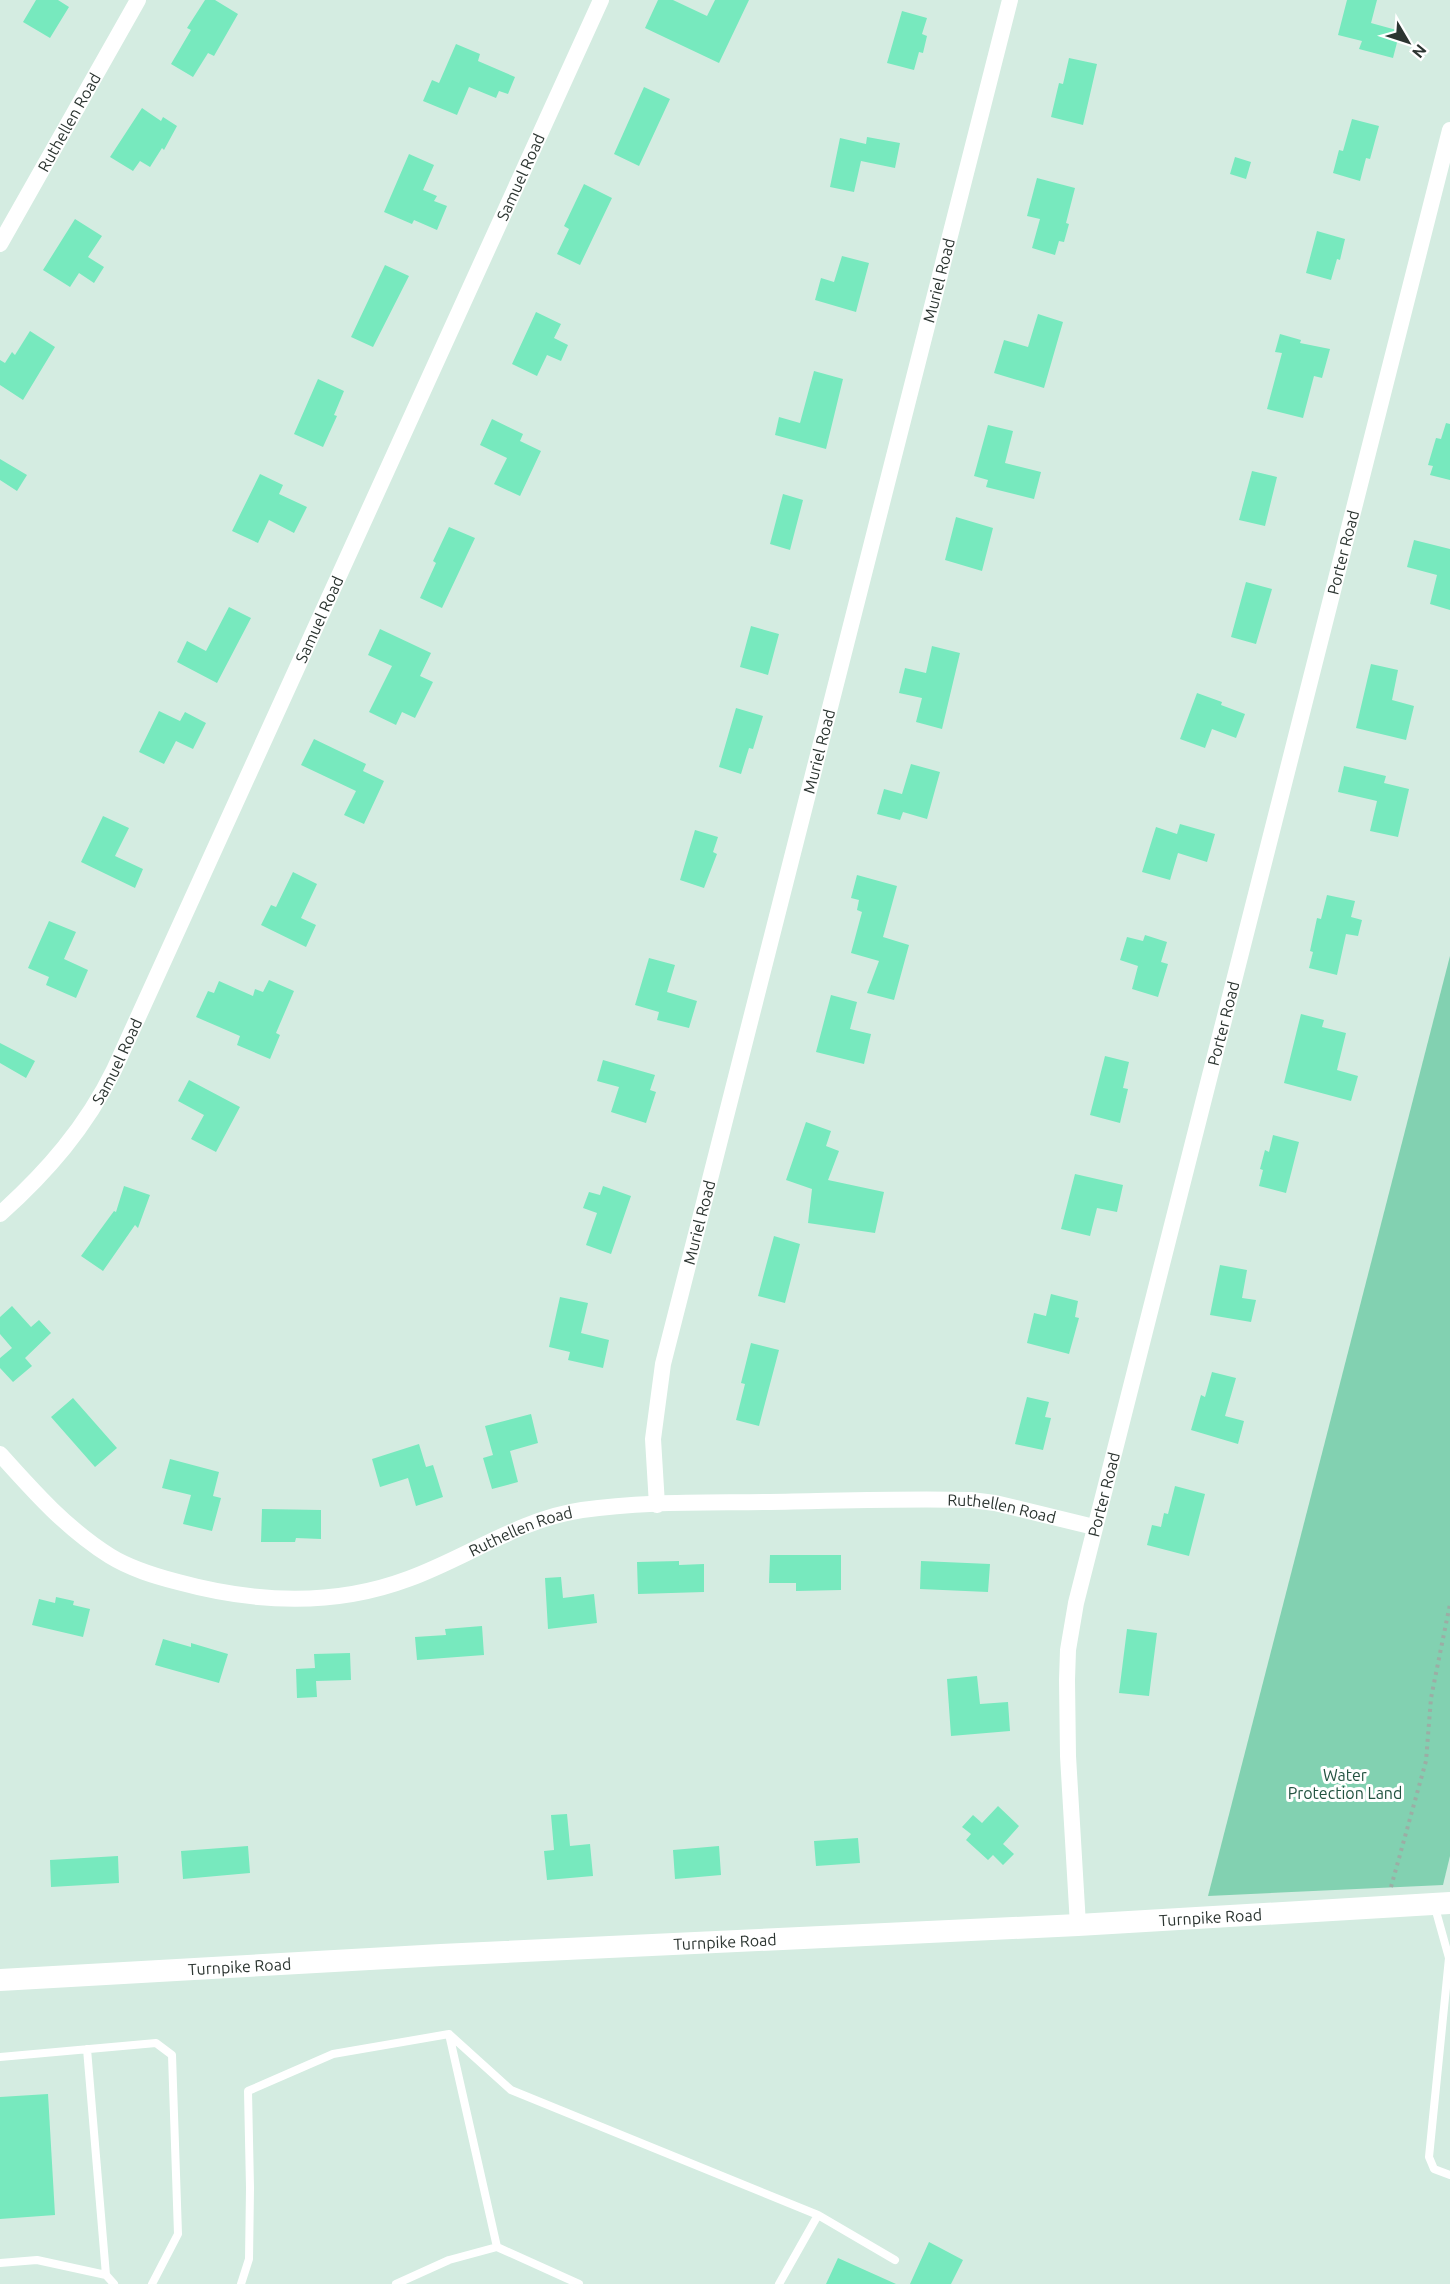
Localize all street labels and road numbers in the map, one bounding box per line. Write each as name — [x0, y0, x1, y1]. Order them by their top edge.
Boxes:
street label: Ruthellen Road — [34, 70, 104, 175]
street label: Samuel Road — [493, 131, 548, 223]
street label: Muriel Road — [919, 236, 958, 325]
street label: Porter Road — [1323, 508, 1362, 597]
street label: Samuel Road — [292, 573, 347, 665]
street label: Muriel Road — [799, 707, 838, 796]
street label: Porter Road — [1204, 979, 1243, 1068]
street label: Samuel Road — [88, 1016, 145, 1107]
street label: Muriel Road — [680, 1178, 718, 1267]
street label: Porter Road — [1084, 1450, 1123, 1539]
street label: Ruthellen Road — [947, 1490, 1058, 1526]
street label: Ruthellen Road — [466, 1503, 574, 1560]
street label: Turnpike Road — [1158, 1905, 1262, 1929]
street label: Turnpike Road — [673, 1930, 777, 1953]
street label: Turnpike Road — [188, 1955, 292, 1978]

